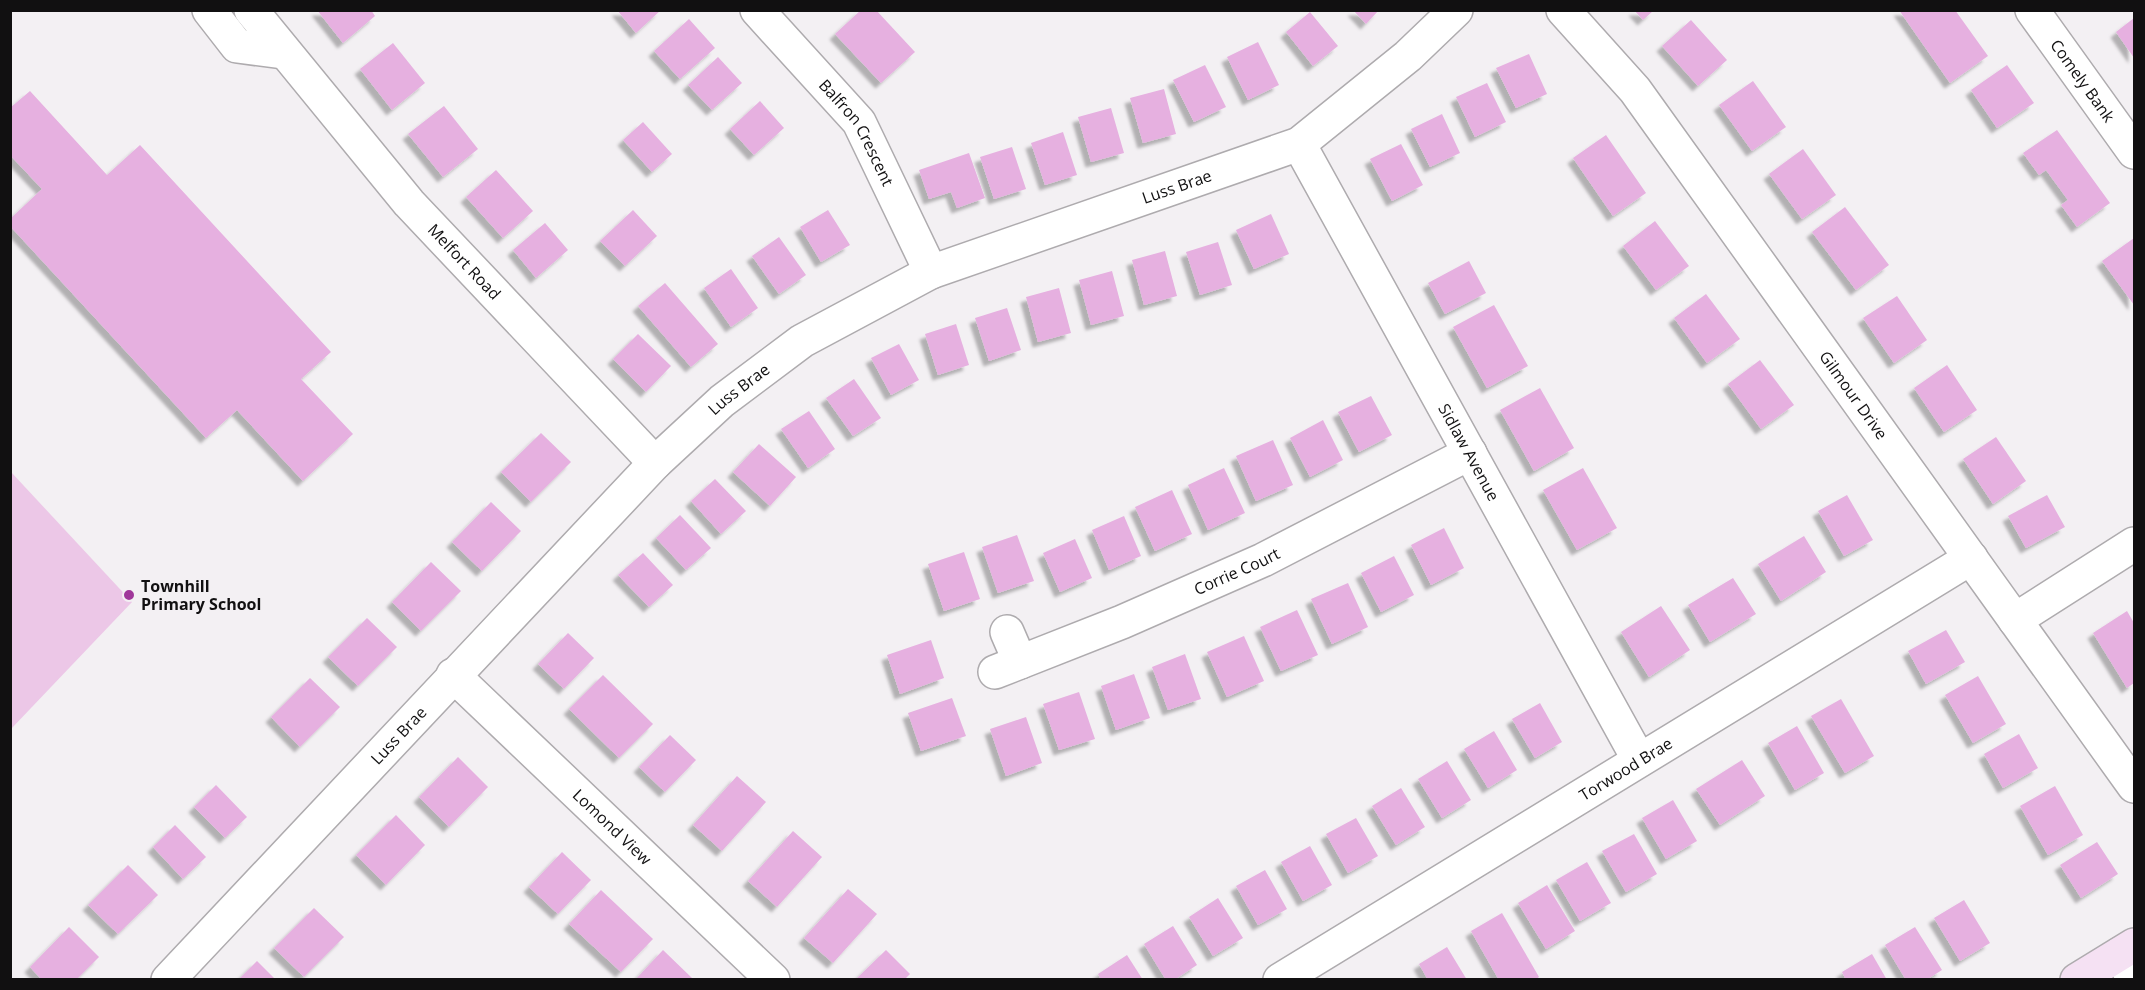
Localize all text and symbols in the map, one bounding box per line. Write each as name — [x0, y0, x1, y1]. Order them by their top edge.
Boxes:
street label: Comely Bank — [2045, 35, 2120, 127]
street label: Balfron Crescent — [814, 74, 899, 190]
street label: Luss Brae — [1139, 164, 1215, 209]
street label: Melfort Road — [423, 219, 506, 304]
street label: Gilmour Drive — [1815, 346, 1893, 444]
street label: Luss Brae — [703, 358, 774, 420]
street label: Sidlaw Avenue — [1433, 400, 1505, 505]
street label: Corrie Court — [1190, 542, 1284, 600]
place label: Townhill Primary School — [141, 575, 261, 615]
marker: Townhill Primary School — [122, 588, 136, 602]
street label: Luss Brae — [366, 702, 431, 769]
street label: Torwood Brae — [1575, 732, 1676, 806]
street label: Lomond View — [568, 784, 657, 870]

